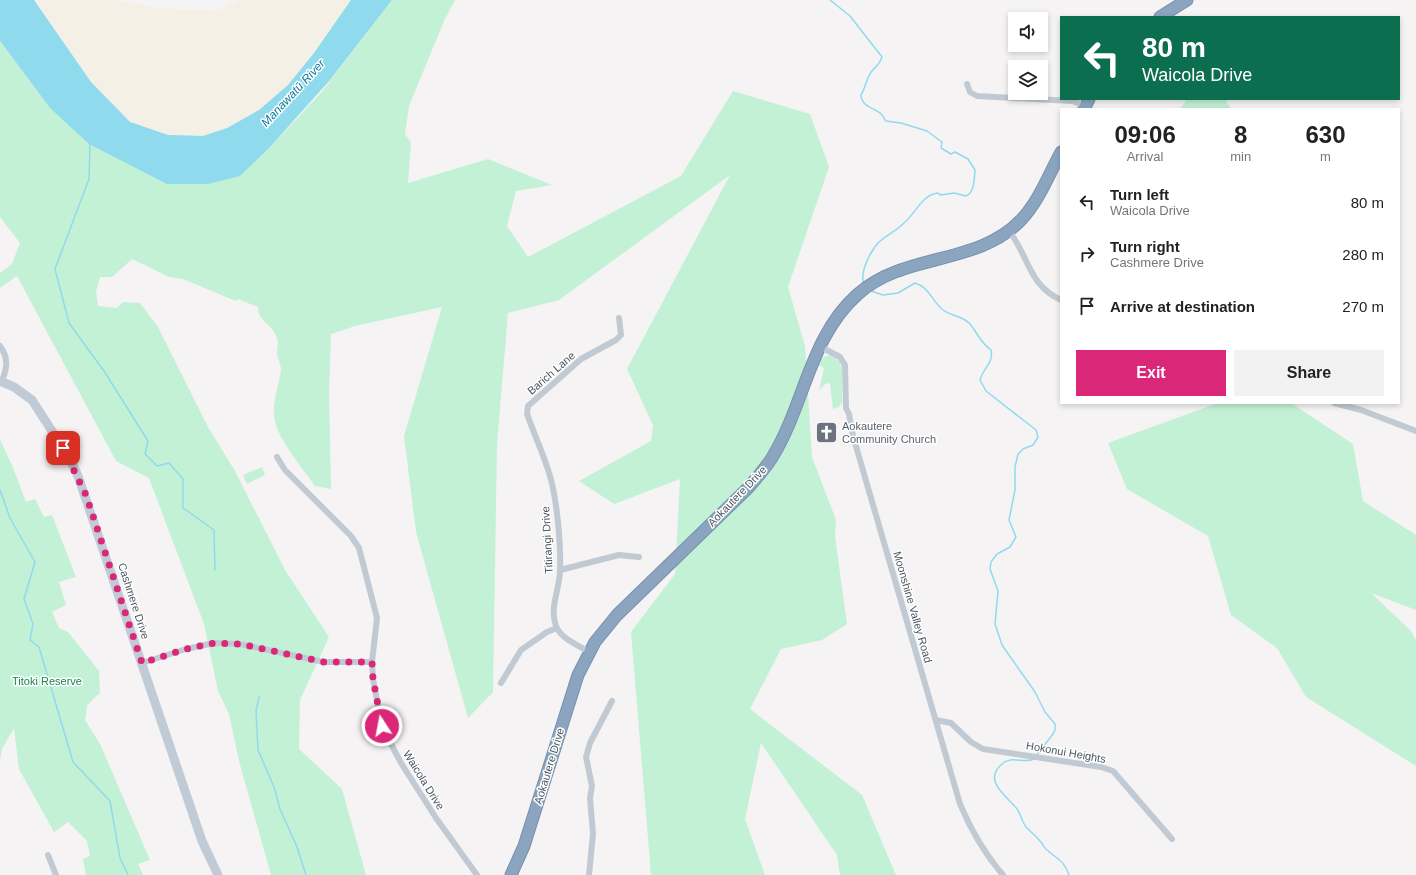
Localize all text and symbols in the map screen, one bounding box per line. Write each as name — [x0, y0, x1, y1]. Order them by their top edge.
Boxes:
map controls — [1008, 12, 1048, 100]
button: sound — [1008, 12, 1048, 52]
icon: left — [1076, 32, 1128, 84]
text: 80 m — [1142, 32, 1206, 63]
water label: Manawatū River — [258, 56, 328, 129]
button: layers — [1008, 60, 1048, 100]
text: Waicola Drive — [1142, 65, 1252, 85]
text: 09:06 — [1114, 121, 1176, 148]
text: 8 — [1234, 121, 1247, 148]
text: 630 — [1306, 121, 1346, 148]
text: Arrival — [1127, 149, 1164, 164]
text: min — [1230, 149, 1251, 164]
text: m — [1320, 149, 1331, 164]
text: Turn left — [1110, 186, 1169, 203]
icon: left — [1076, 191, 1098, 213]
text: 80 m — [1351, 194, 1384, 211]
text: Waicola Drive — [1110, 203, 1190, 218]
text: Turn right — [1110, 238, 1180, 255]
icon: right — [1076, 243, 1098, 265]
text: 280 m — [1342, 246, 1384, 263]
text: Cashmere Drive — [1110, 255, 1204, 270]
icon: arrive — [1076, 295, 1098, 317]
text: Arrive at destination — [1110, 298, 1255, 315]
text: 270 m — [1342, 298, 1384, 315]
street label: Barich Lane — [525, 349, 577, 397]
button: Exit — [1076, 350, 1226, 396]
button: Share — [1234, 350, 1384, 396]
church icon: Aokautere Community Church — [814, 419, 840, 445]
place label: Aokautere Community Church — [842, 420, 936, 445]
pin — [46, 431, 80, 465]
icon: arrive — [52, 437, 74, 459]
street label: Aokautere Drive — [705, 463, 769, 529]
street label: Titirangi Drive — [539, 506, 555, 574]
street label: Moonshine Valley Road — [891, 550, 935, 664]
street label: Cashmere Drive — [116, 561, 152, 641]
park label: Titoki Reserve — [12, 675, 82, 687]
position arrow — [361, 705, 403, 747]
street label: Aokautere Drive — [532, 727, 566, 805]
street label: Hokonui Heights — [1025, 739, 1107, 765]
street label: Waicola Drive — [401, 748, 447, 812]

